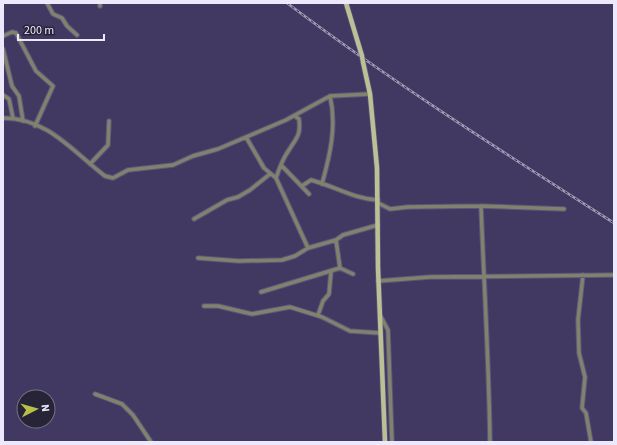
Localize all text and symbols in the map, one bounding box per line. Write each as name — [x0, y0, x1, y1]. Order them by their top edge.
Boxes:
scale bar — [18, 16, 104, 42]
text: 200 m — [24, 22, 54, 39]
north arrow — [16, 389, 56, 429]
text: N — [38, 404, 53, 412]

